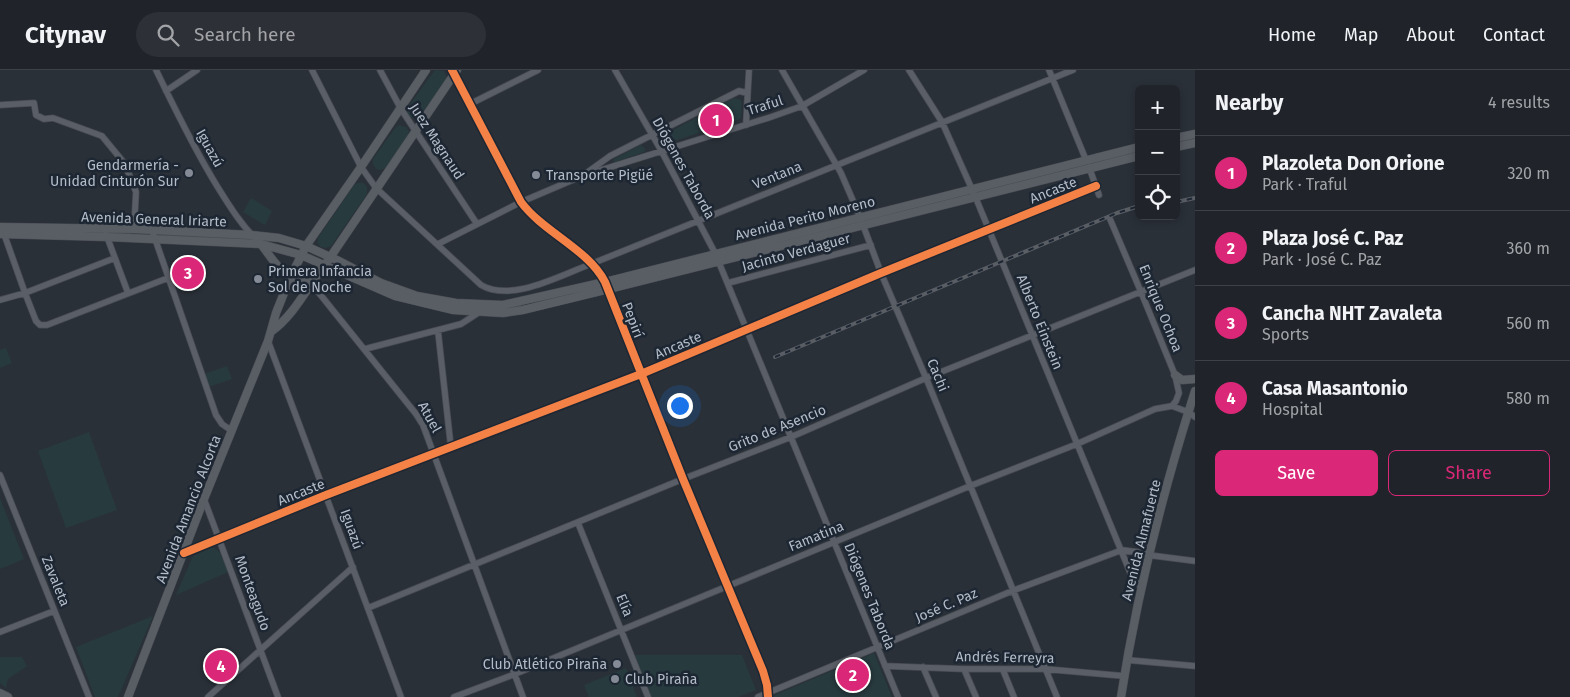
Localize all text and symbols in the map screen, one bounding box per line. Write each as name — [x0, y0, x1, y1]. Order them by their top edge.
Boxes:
search box — [136, 12, 486, 57]
text: Citynav — [25, 21, 106, 49]
icon: search — [154, 21, 182, 49]
text: Search here — [194, 23, 296, 46]
text: Home — [1268, 24, 1316, 46]
text: Map — [1344, 24, 1378, 46]
text: About — [1406, 24, 1455, 46]
text: Contact — [1483, 24, 1545, 46]
map controls — [1135, 85, 1180, 220]
button: + — [1135, 85, 1180, 130]
text: Nearby — [1215, 90, 1283, 116]
street label: Traful — [745, 92, 785, 119]
text: 4 results — [1488, 93, 1550, 112]
street label: Juez Magnaud — [406, 100, 468, 183]
pin: 1 — [700, 101, 732, 139]
street label: Diógenes Taborda — [649, 114, 719, 222]
street label: Iguazú — [192, 126, 227, 170]
button: − — [1135, 130, 1180, 175]
text: Plazoleta Don Orione — [1262, 152, 1444, 175]
place label: Gendarmería - Unidad Cinturón Sur — [50, 157, 180, 190]
street label: Ventana — [750, 158, 804, 193]
text: 1 — [1227, 164, 1235, 183]
text: 320 m — [1507, 164, 1550, 183]
marker: Gendarmería - Unidad Cinturón Sur — [183, 167, 195, 179]
place label: Transporte Pigüé — [546, 167, 653, 184]
marker: Transporte Pigüé — [530, 169, 542, 181]
street label: Ancaste — [1027, 173, 1079, 208]
button: locate — [1135, 175, 1180, 220]
text: Park · Traful — [1262, 175, 1347, 194]
street label: Avenida Perito Moreno — [733, 193, 877, 244]
street label: Avenida General Iriarte — [81, 208, 227, 231]
text: Plaza José C. Paz — [1262, 227, 1403, 250]
street label: Jacinto Verdaguer — [740, 230, 853, 275]
text: 2 — [1227, 239, 1235, 258]
text: 360 m — [1507, 239, 1550, 258]
text: Park · José C. Paz — [1262, 250, 1382, 269]
pin: 3 — [172, 254, 204, 292]
street label: Enrique Ochoa — [1135, 262, 1186, 354]
place label: Primera Infancia Sol de Noche — [268, 263, 372, 296]
street label: Alberto Einstein — [1013, 272, 1066, 372]
marker: Primera Infancia Sol de Noche — [252, 273, 264, 285]
street label: Pepirí — [618, 300, 647, 341]
text: Cancha NHT Zavaleta — [1262, 302, 1442, 325]
text: 3 — [1227, 314, 1235, 333]
text: 560 m — [1507, 314, 1550, 333]
text: Sports — [1262, 325, 1309, 344]
street label: Ancaste — [652, 328, 704, 363]
street label: Cachi — [923, 356, 952, 394]
text: Casa Masantonio — [1262, 377, 1408, 400]
text: 4 — [1226, 389, 1236, 408]
text: 580 m — [1506, 389, 1550, 408]
your location — [667, 393, 693, 419]
street label: Atuel — [414, 399, 445, 436]
text: Hospital — [1262, 400, 1323, 419]
street label: Grito de Asencio — [726, 401, 829, 456]
street label: Avenida Amancio Alcorta — [152, 433, 225, 586]
button: Save — [1215, 450, 1378, 496]
button: Share — [1388, 450, 1550, 496]
street label: Ancaste — [275, 475, 327, 510]
street label: Avenida Almafuerte — [1118, 478, 1165, 603]
street label: Iguazú — [337, 507, 367, 551]
street label: Famatina — [786, 518, 846, 555]
street label: Diógenes Taborda — [840, 540, 899, 652]
street label: Zavaleta — [38, 553, 73, 609]
street label: Monteagudo — [231, 553, 274, 633]
street label: José C. Paz — [912, 585, 980, 626]
street label: Elía — [612, 591, 637, 619]
pin: 4 — [205, 647, 237, 685]
street label: Andrés Ferreyra — [955, 648, 1055, 667]
place label: Club Atlético Piraña — [483, 656, 607, 673]
pin: 2 — [837, 656, 869, 694]
marker: Club Atlético Piraña — [611, 658, 623, 670]
place label: Club Piraña — [625, 671, 697, 688]
marker: Club Piraña — [609, 673, 621, 685]

